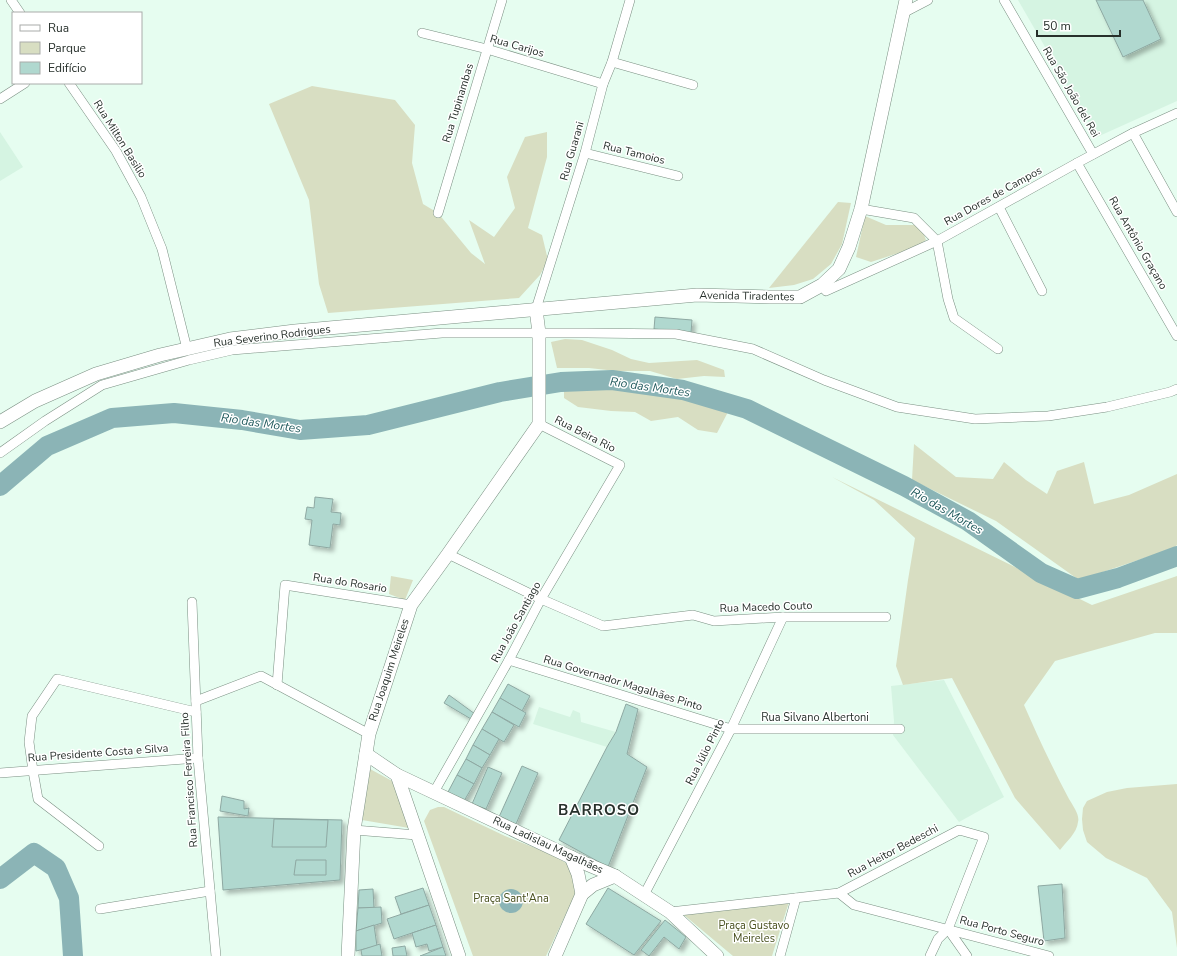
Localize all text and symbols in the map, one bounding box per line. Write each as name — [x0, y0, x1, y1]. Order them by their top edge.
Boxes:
legend — [12, 12, 142, 84]
scale bar — [1037, 12, 1120, 38]
text: 50 m — [1043, 18, 1071, 34]
text: Rua — [48, 20, 69, 36]
street label: Rua Carijos — [488, 31, 546, 61]
text: Parque — [48, 40, 86, 56]
street label: Rua São João del Rei — [1039, 44, 1103, 140]
text: Edifício — [48, 60, 87, 76]
street label: Rua Tupinambas — [439, 62, 477, 144]
street label: Rua Milton Basilio — [90, 97, 150, 181]
street label: Rua Guarani — [556, 120, 588, 182]
street label: Rua Tamoios — [601, 138, 667, 168]
street label: Rua Dores de Campos — [941, 163, 1045, 229]
street label: Rua Antônio Graçano — [1105, 194, 1171, 292]
street label: Avenida Tiradentes — [699, 288, 795, 304]
street label: Rua Severino Rodrigues — [213, 321, 331, 351]
water label: Rio das Mortes — [609, 373, 691, 401]
water label: Rio das Mortes — [220, 409, 302, 437]
street label: Rua Beira Rio — [552, 412, 618, 456]
water label: Rio das Mortes — [908, 484, 986, 538]
street label: Rua do Rosario — [312, 570, 388, 596]
street label: Rua João Santiago — [488, 579, 544, 665]
street label: Rua Macedo Couto — [719, 598, 813, 616]
street label: Rua Joaquim Meireles — [365, 617, 413, 723]
street label: Rua Governador Magalhães Pinto — [542, 652, 704, 714]
street label: Rua Silvano Albertoni — [761, 710, 869, 725]
street label: Rua Francisco Ferreira Filho — [177, 712, 201, 848]
street label: Rua Júlio Pinto — [682, 716, 728, 788]
street label: Rua Presidente Costa e Silva — [27, 741, 169, 765]
district label: BARROSO — [558, 800, 640, 820]
street label: Rua Ladislau Magalhães — [490, 813, 606, 877]
street label: Rua Heitor Bedeschi — [845, 821, 941, 881]
park label: Praça Sant'Ana — [473, 891, 549, 906]
street label: Rua Porto Seguro — [958, 912, 1046, 950]
park label: Praça Gustavo Meireles — [719, 918, 790, 946]

